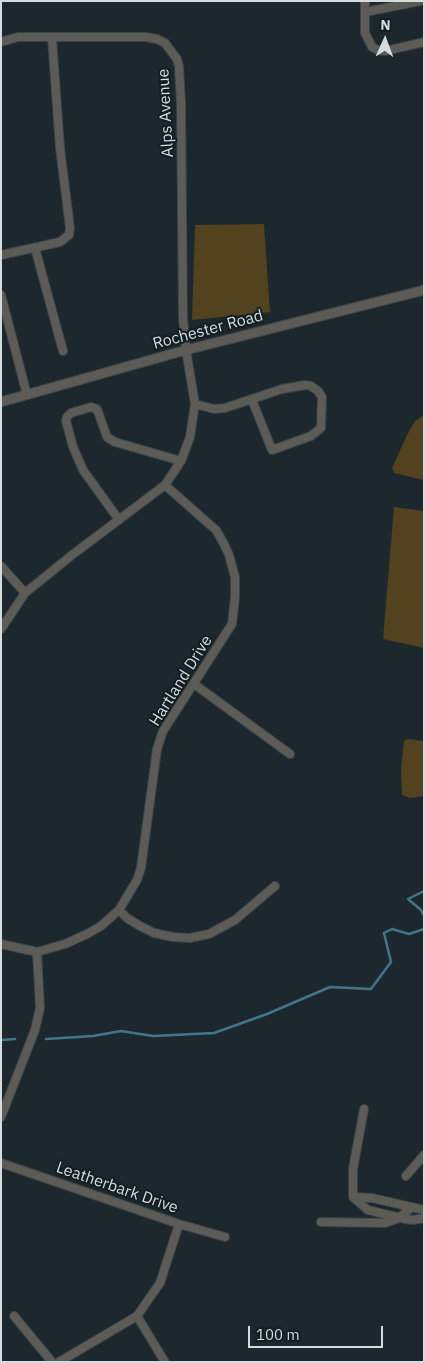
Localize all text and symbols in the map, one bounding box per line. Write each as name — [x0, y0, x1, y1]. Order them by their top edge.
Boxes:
north arrow — [360, 15, 410, 65]
text: N — [380, 16, 391, 34]
street label: Alps Avenue — [154, 68, 178, 158]
street label: Rochester Road — [151, 306, 265, 354]
street label: Hartland Drive — [145, 632, 217, 730]
street label: Leatherbark Drive — [54, 1158, 180, 1218]
scale bar — [250, 1316, 385, 1348]
text: 100 m — [256, 1325, 300, 1344]

